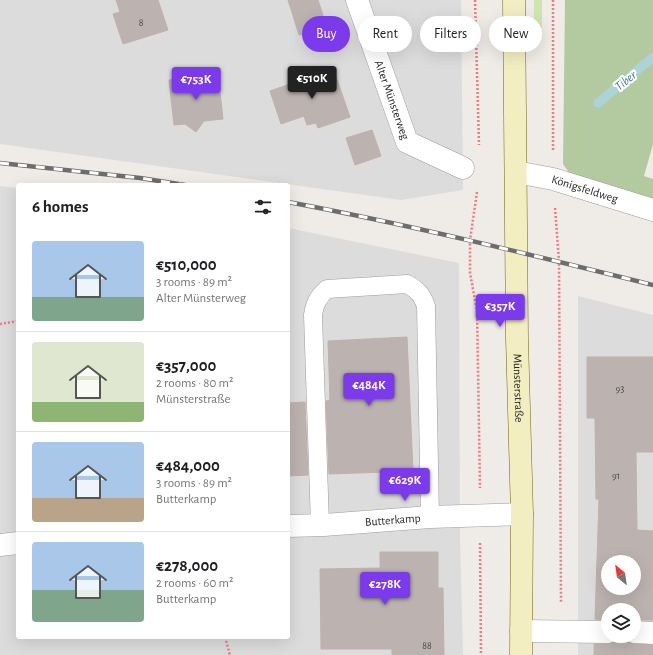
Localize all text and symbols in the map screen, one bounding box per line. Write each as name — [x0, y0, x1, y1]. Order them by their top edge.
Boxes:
chip: Buy — [302, 16, 350, 52]
chip: Rent — [358, 16, 412, 52]
chip: Filters — [420, 16, 481, 52]
chip: New — [489, 16, 542, 52]
house number: 8 — [139, 18, 144, 28]
street label: Alter Münsterweg — [373, 59, 412, 141]
pin: €510K — [284, 66, 340, 100]
pin: €753K — [168, 67, 224, 101]
water label: Tiber — [613, 68, 640, 94]
text: €510K — [297, 72, 327, 85]
text: €753K — [181, 73, 211, 86]
street label: Königsfeldweg — [550, 173, 620, 205]
icon: filters — [252, 196, 274, 218]
text: 6 homes — [32, 198, 88, 215]
text: €510,000 — [156, 256, 217, 273]
icon: home — [64, 257, 112, 305]
text: 3 rooms · 89 m² — [156, 276, 232, 289]
text: Alter Münsterweg — [156, 292, 246, 305]
pin: €357K — [472, 294, 528, 328]
text: €357K — [485, 300, 515, 313]
street label: Münsterstraße — [511, 353, 525, 423]
text: €357,000 — [156, 357, 216, 374]
icon: home — [64, 358, 112, 406]
pin: €484K — [341, 373, 397, 407]
text: 2 rooms · 80 m² — [156, 377, 233, 390]
text: €484K — [352, 379, 386, 392]
house number: 93 — [616, 384, 624, 394]
text: Münsterstraße — [156, 393, 230, 406]
text: €484,000 — [156, 457, 220, 474]
icon: home — [64, 458, 112, 506]
pin: €629K — [377, 468, 433, 502]
house number: 91 — [612, 471, 620, 481]
text: €629K — [389, 474, 421, 487]
text: 3 rooms · 89 m² — [156, 477, 232, 490]
text: Butterkamp — [156, 493, 217, 506]
street label: Butterkamp — [364, 512, 421, 528]
north arrow — [601, 555, 641, 595]
map controls — [601, 555, 641, 643]
text: €278,000 — [156, 557, 218, 574]
icon: home — [64, 558, 112, 606]
pin: €278K — [357, 572, 413, 606]
text: 2 rooms · 60 m² — [156, 577, 233, 590]
text: €278K — [369, 578, 401, 591]
text: Butterkamp — [156, 593, 217, 606]
button: layers — [601, 603, 641, 643]
house number: 88 — [422, 641, 432, 651]

